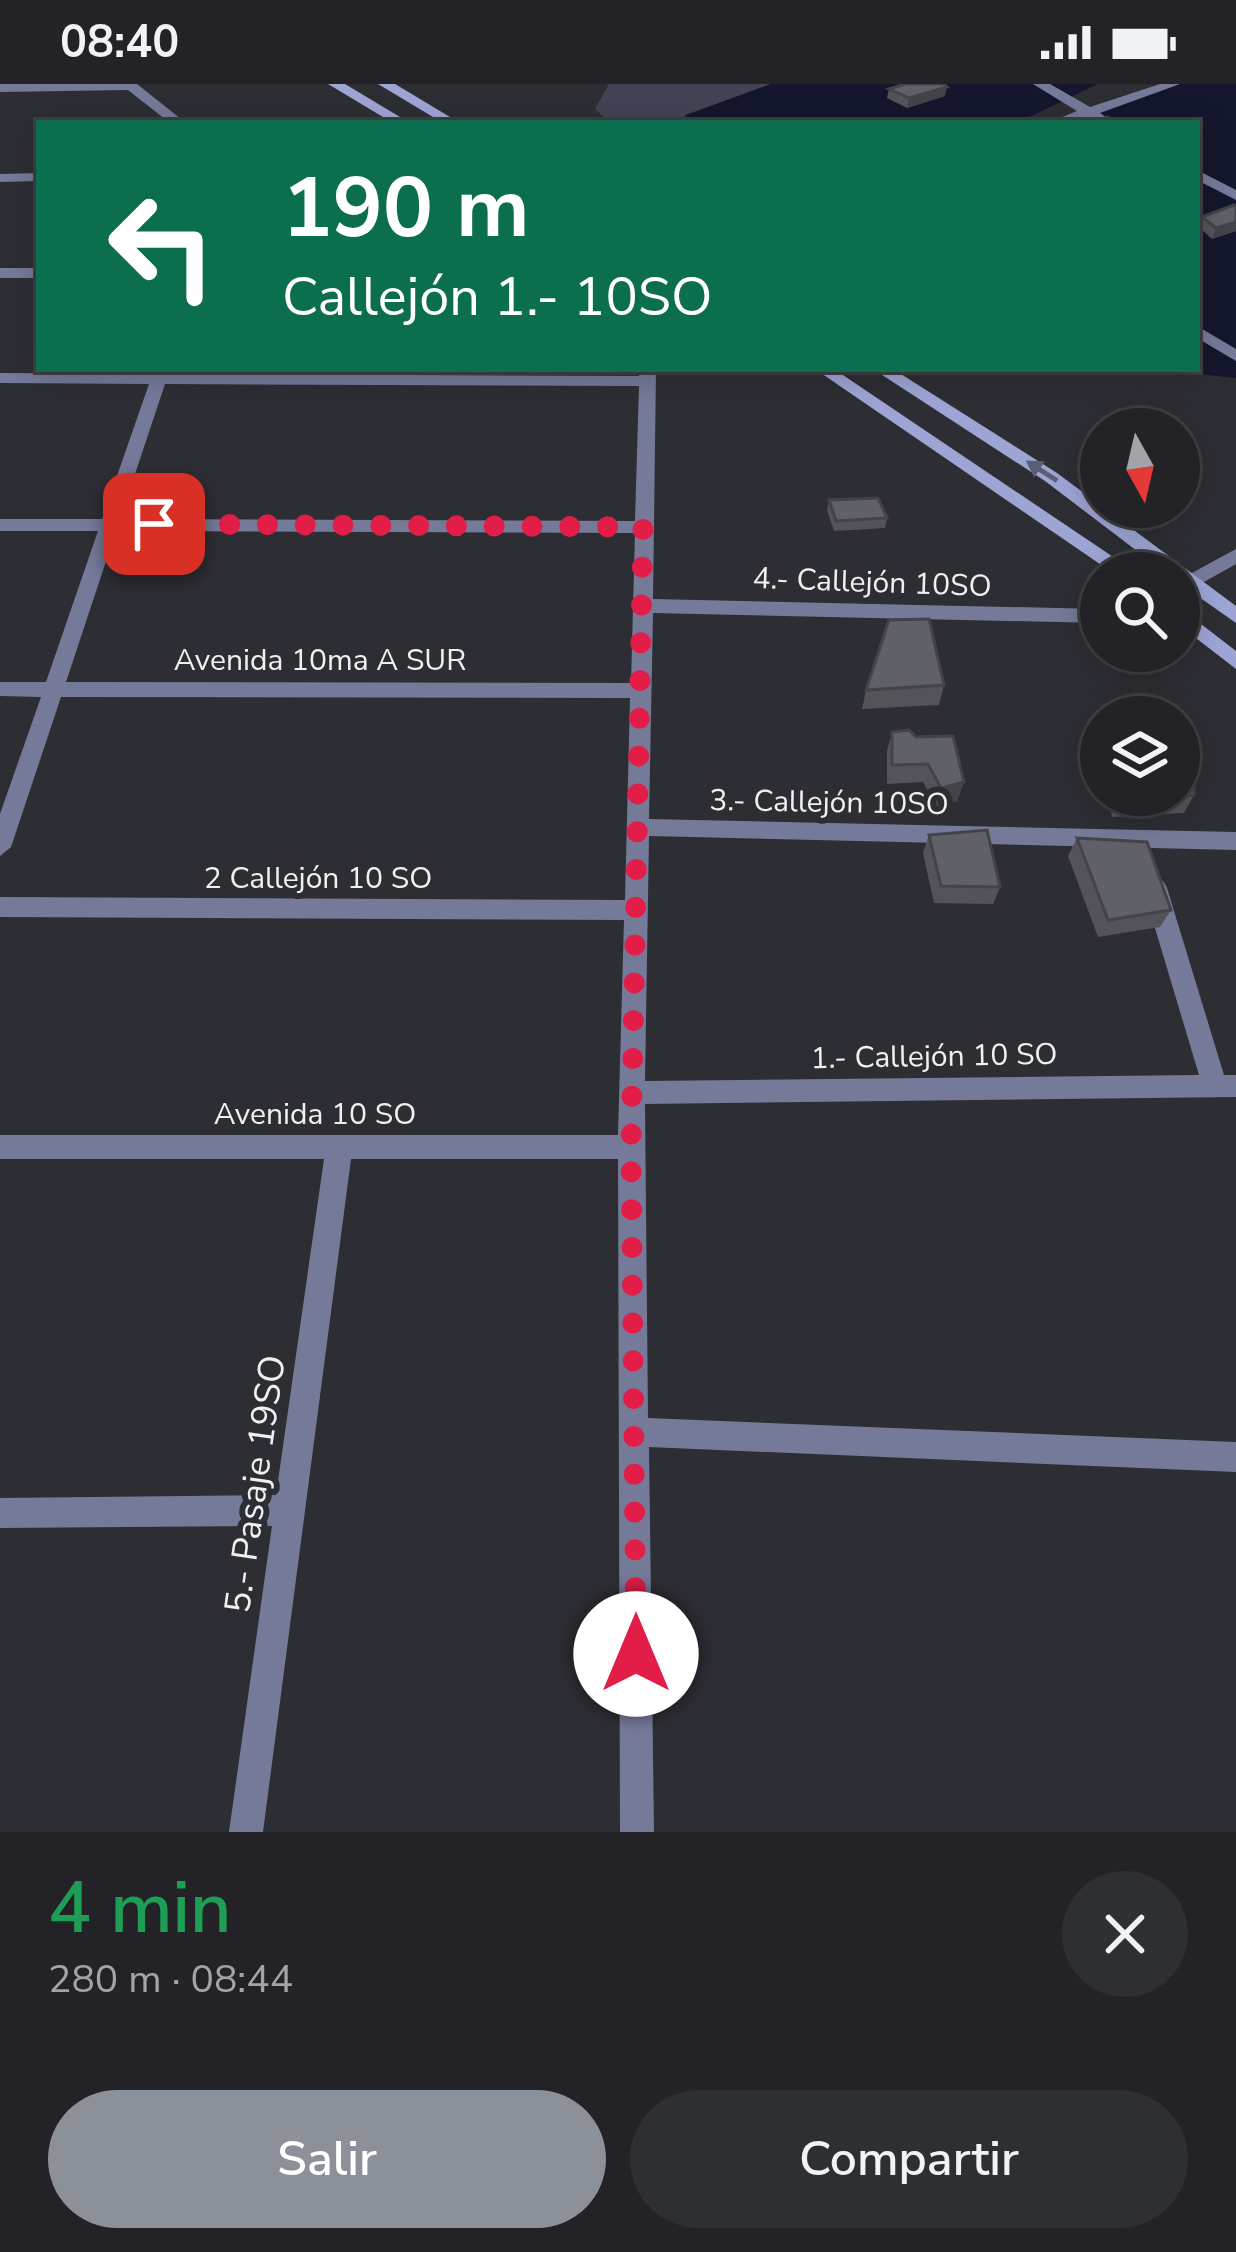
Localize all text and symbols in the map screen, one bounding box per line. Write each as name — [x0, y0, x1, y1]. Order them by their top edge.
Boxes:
text: 08:40 — [60, 12, 179, 73]
text: 190 m — [282, 151, 530, 266]
icon: left — [84, 168, 240, 324]
text: Callejón 1.- 10SO — [282, 260, 712, 334]
north arrow — [1080, 408, 1200, 528]
map controls — [1080, 408, 1200, 816]
one-way arrow — [1025, 460, 1058, 482]
pin — [103, 473, 205, 575]
icon: arrive — [121, 491, 187, 557]
button: search — [1080, 552, 1200, 672]
street label: 4.- Callejón 10SO — [752, 558, 992, 607]
street label: Avenida 10ma A SUR — [174, 640, 466, 681]
button: layers — [1080, 696, 1200, 816]
street label: 3.- Callejón 10SO — [709, 780, 949, 825]
street label: 2 Callejón 10 SO — [204, 858, 432, 899]
street label: 1.- Callejón 10 SO — [810, 1034, 1058, 1079]
street label: Avenida 10 SO — [214, 1094, 416, 1135]
street label: 5.- Pasaje 19SO — [213, 1352, 298, 1616]
position arrow — [573, 1591, 699, 1717]
text: 4 min — [48, 1859, 231, 1957]
button: close — [1062, 1871, 1188, 1997]
text: 280 m · 08:44 — [48, 1953, 293, 2006]
button: Salir — [48, 2090, 606, 2228]
button: Compartir — [630, 2090, 1188, 2228]

